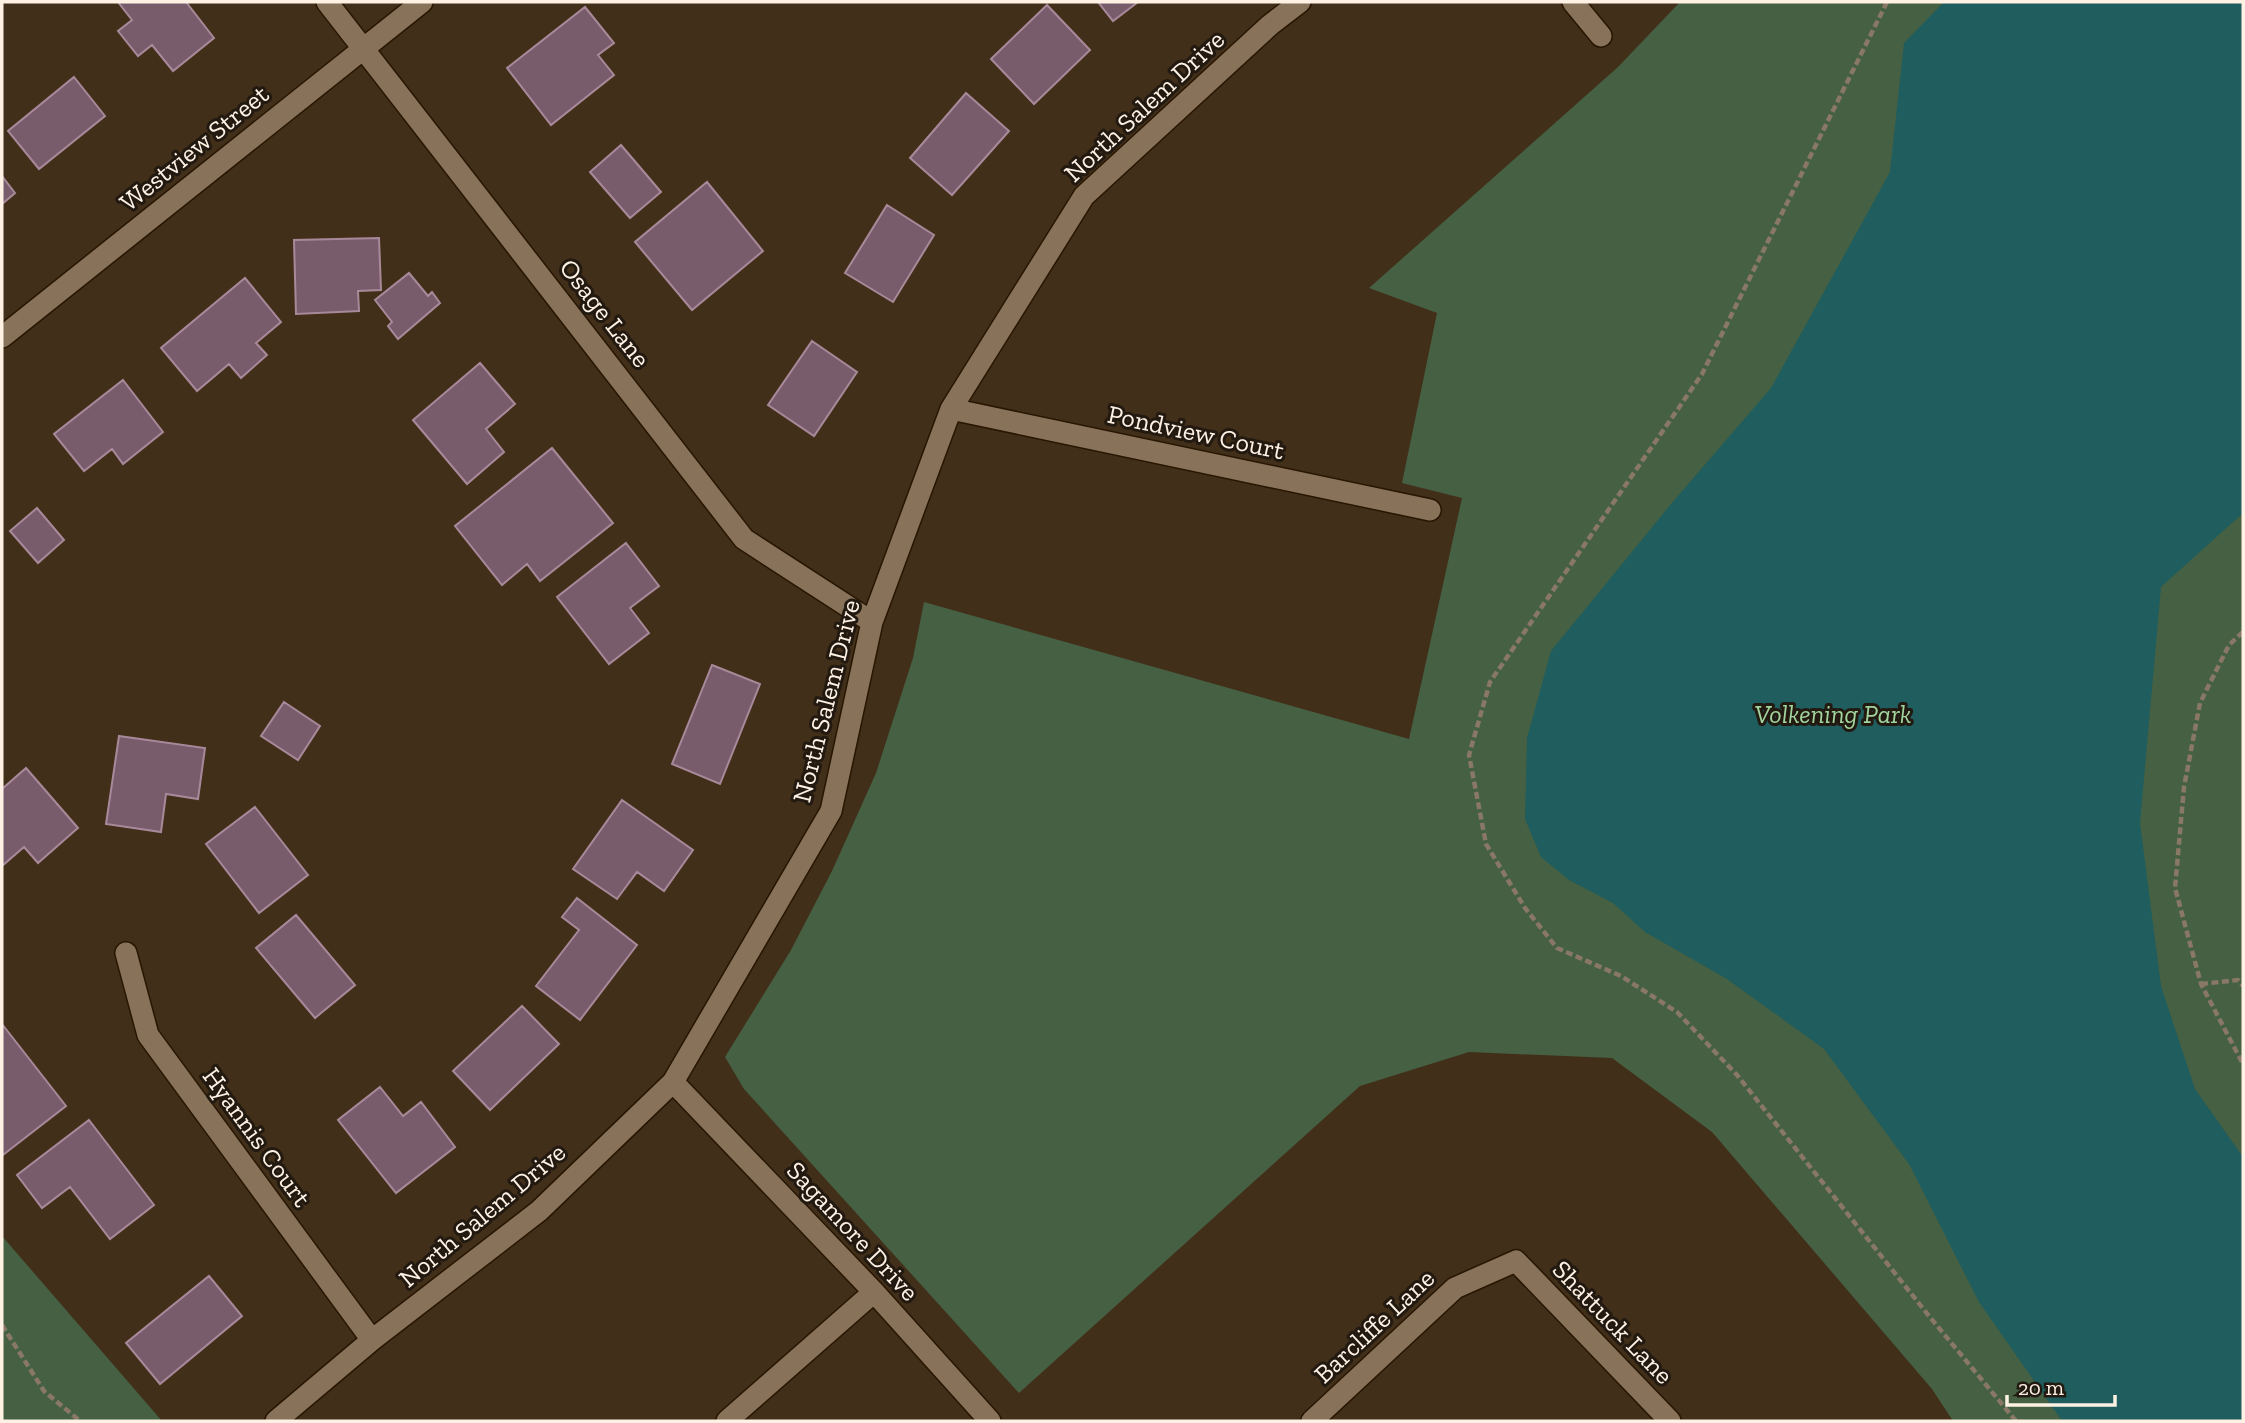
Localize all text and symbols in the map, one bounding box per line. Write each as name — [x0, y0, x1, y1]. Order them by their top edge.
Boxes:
street label: North Salem Drive — [1057, 23, 1231, 189]
street label: Westview Street — [113, 78, 275, 218]
street label: Osage Lane — [553, 252, 657, 374]
street label: Pondview Court — [1105, 398, 1288, 466]
street label: North Salem Drive — [785, 596, 867, 806]
park label: Volkening Park — [1755, 698, 1911, 730]
street label: Hyannis Court — [196, 1061, 318, 1213]
street label: North Salem Drive — [392, 1136, 572, 1294]
street label: Sagamore Drive — [780, 1155, 926, 1307]
street label: Shattuck Lane — [1546, 1253, 1680, 1391]
street label: Barcliffe Lane — [1307, 1262, 1441, 1390]
scale bar — [2007, 1364, 2116, 1408]
text: 20 m — [2018, 1375, 2064, 1400]

